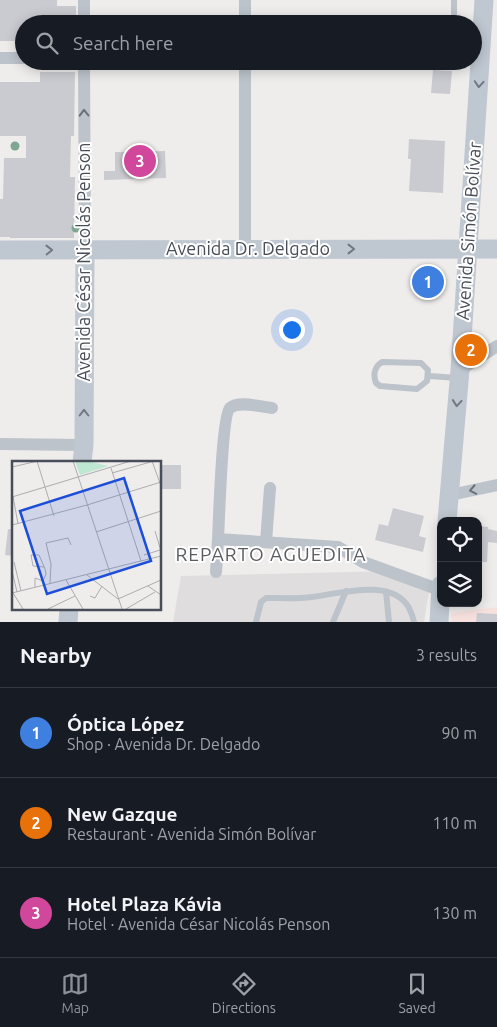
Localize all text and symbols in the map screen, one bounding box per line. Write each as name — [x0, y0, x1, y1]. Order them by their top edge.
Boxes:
search box — [15, 15, 482, 70]
icon: search — [33, 29, 61, 57]
text: Search here — [73, 32, 173, 54]
one-way arrow — [473, 80, 484, 88]
one-way arrow — [79, 109, 89, 116]
street label: Avenida Simón Bolívar — [452, 141, 484, 321]
pin: 3 — [124, 142, 156, 180]
street label: Avenida César Nicolás Penson — [73, 143, 93, 381]
street label: Avenida Dr. Delgado — [166, 238, 330, 258]
one-way arrow — [348, 244, 355, 254]
one-way arrow — [45, 245, 53, 255]
pin: 1 — [412, 263, 444, 301]
your location — [279, 317, 305, 343]
pin: 2 — [455, 331, 487, 369]
one-way arrow — [452, 399, 463, 407]
one-way arrow — [79, 409, 89, 417]
inset map — [12, 461, 161, 610]
one-way arrow — [469, 484, 478, 495]
map controls — [437, 517, 482, 607]
button: locate — [437, 517, 482, 562]
district label: REPARTO AGUEDITA — [175, 543, 367, 565]
button: layers — [437, 562, 482, 607]
text: Nearby — [20, 643, 91, 667]
text: 3 results — [416, 646, 477, 664]
text: Óptica López — [67, 713, 184, 735]
text: 1 — [31, 724, 41, 742]
text: 90 m — [441, 724, 477, 742]
text: Shop · Avenida Dr. Delgado — [67, 735, 260, 753]
text: New Gazque — [67, 803, 177, 825]
text: 2 — [31, 814, 41, 832]
text: 110 m — [432, 814, 477, 832]
text: Restaurant · Avenida Simón Bolívar — [67, 825, 316, 843]
text: Hotel Plaza Kávia — [67, 893, 222, 915]
text: 3 — [31, 904, 41, 922]
text: 130 m — [432, 904, 477, 922]
text: Hotel · Avenida César Nicolás Penson — [67, 915, 330, 933]
tab: Map — [61, 970, 89, 1016]
tab: Directions — [212, 970, 276, 1016]
tab: Saved — [398, 970, 436, 1016]

